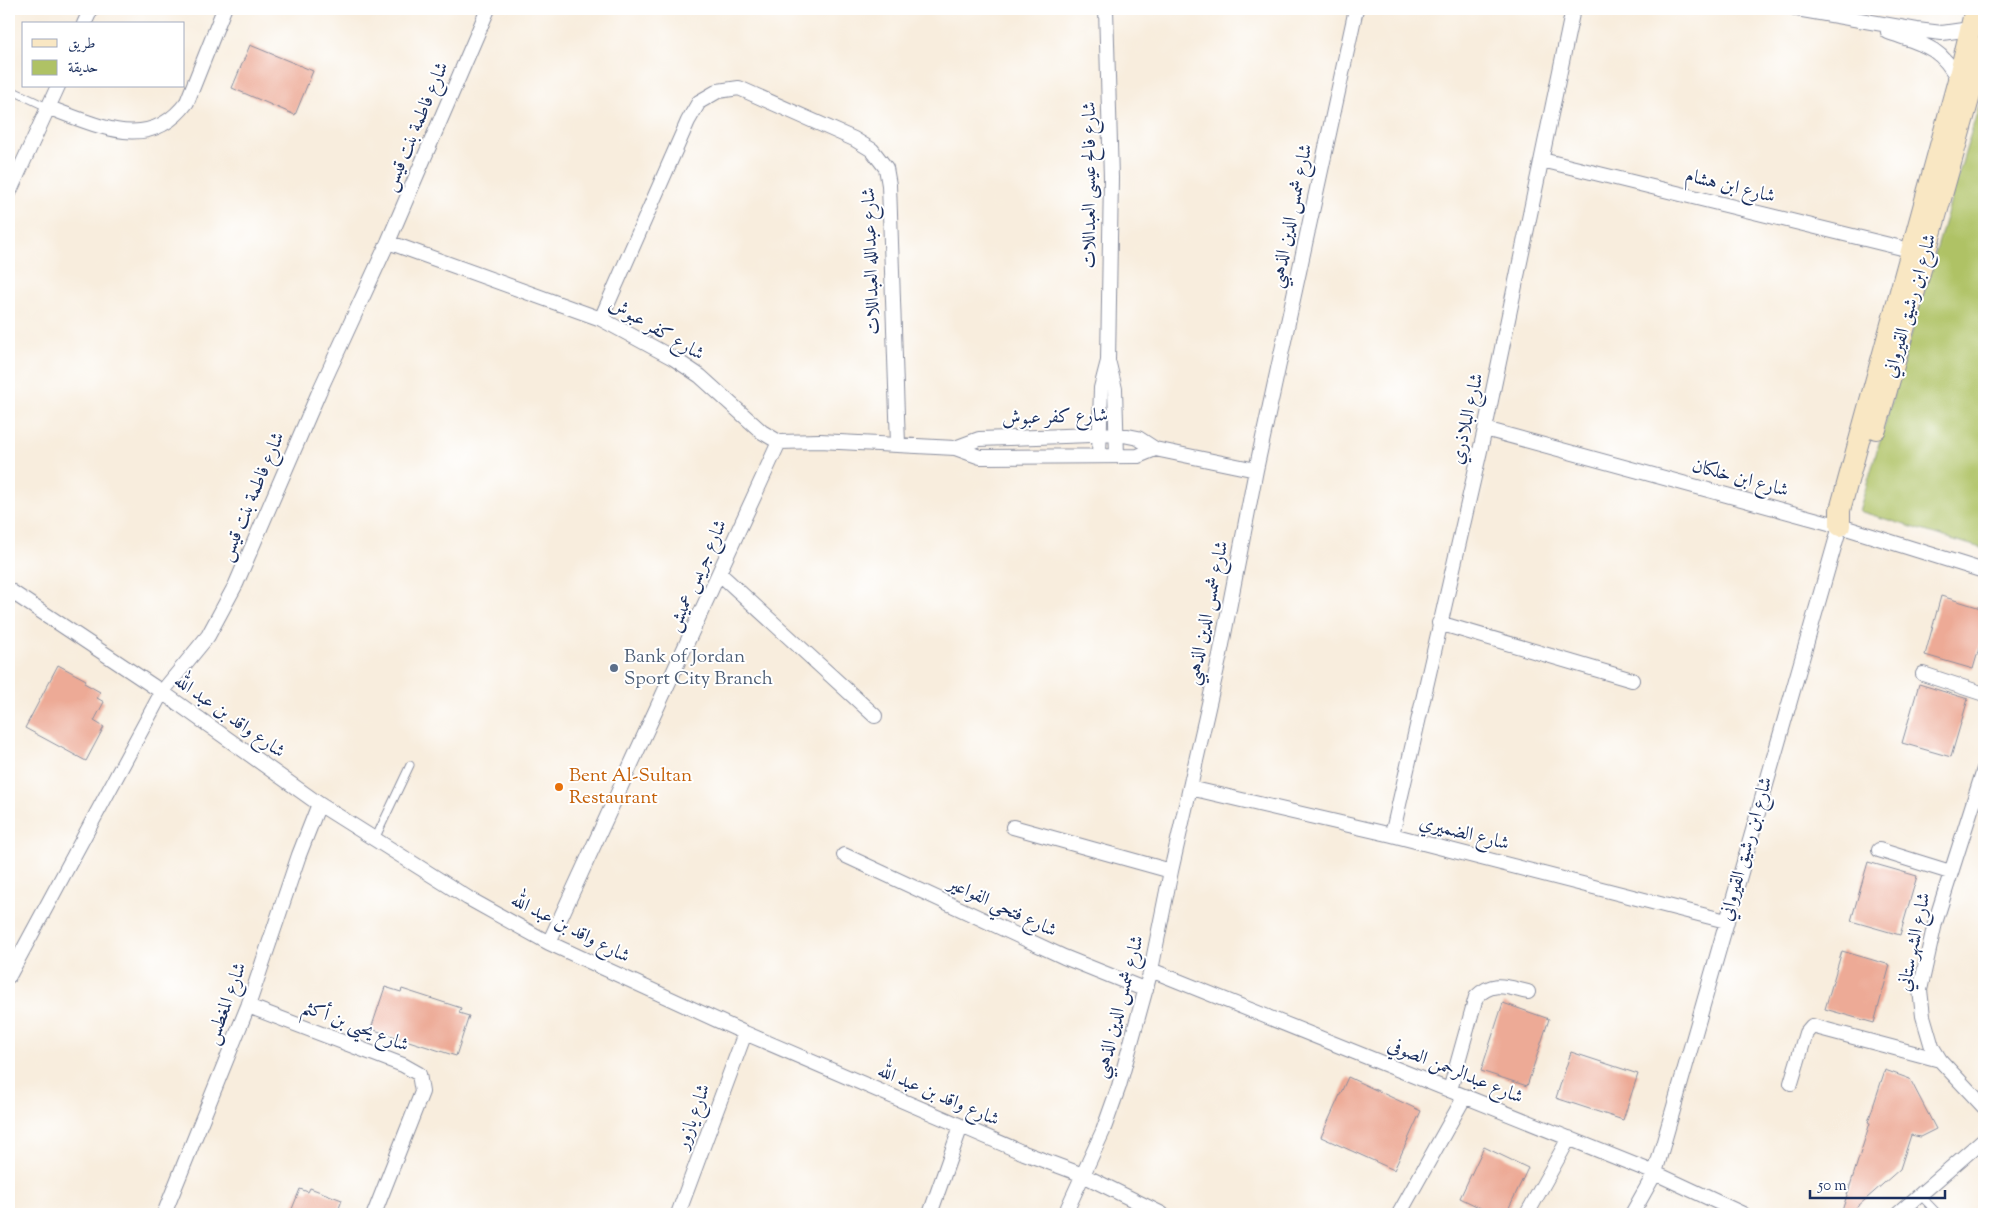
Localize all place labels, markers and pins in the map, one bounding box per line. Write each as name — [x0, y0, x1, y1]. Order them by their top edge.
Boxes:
place label: Bank of Jordan Sport City Branch — [624, 644, 773, 693]
marker: Bank of Jordan Sport City Branch — [608, 662, 620, 674]
place label: Bent Al-Sultan Restaurant — [569, 763, 692, 812]
marker: Bent Al-Sultan Restaurant — [553, 781, 565, 793]

